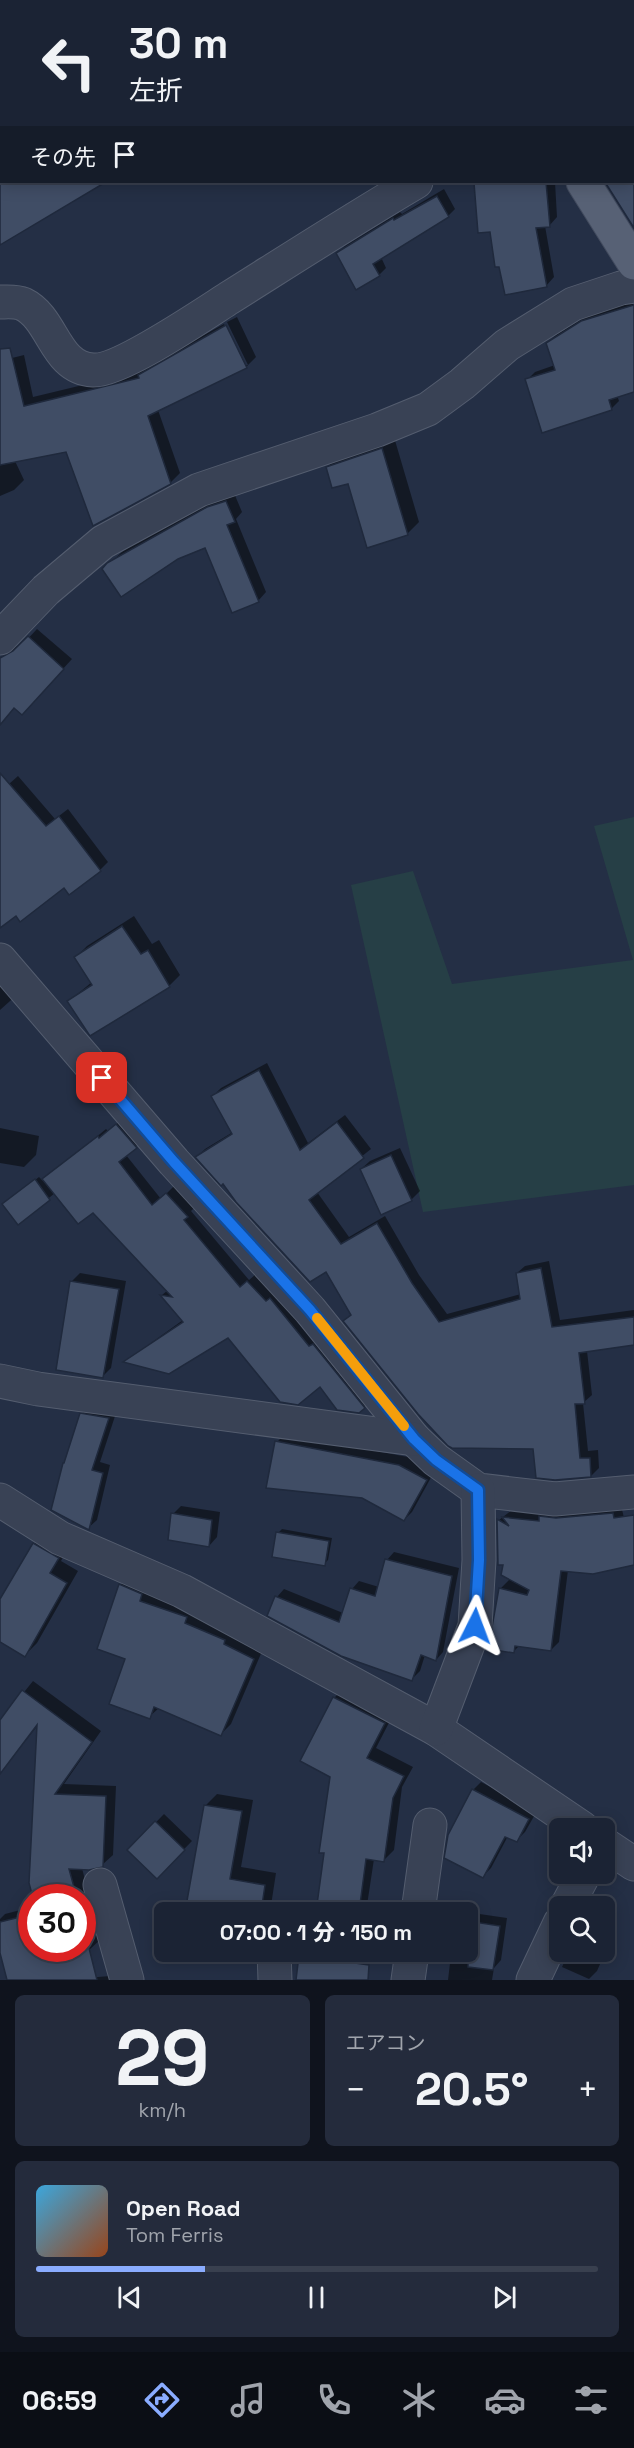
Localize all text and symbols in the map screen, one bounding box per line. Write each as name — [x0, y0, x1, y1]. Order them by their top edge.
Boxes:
text: 30 m — [129, 17, 228, 70]
icon: left — [30, 24, 108, 102]
text: 左折 — [129, 73, 183, 108]
icon: arrive — [108, 138, 141, 171]
text: その先 — [30, 143, 96, 171]
pin — [76, 1052, 127, 1103]
icon: arrive — [85, 1061, 118, 1094]
position arrow — [443, 1594, 507, 1658]
map controls — [549, 1818, 615, 1962]
button: sound — [549, 1818, 615, 1884]
speed limit sign: 30 — [18, 1884, 96, 1962]
button: search — [549, 1896, 615, 1962]
text: 07:00 · 1 分 · 150 m — [220, 1918, 412, 1946]
text: 29 — [115, 2008, 209, 2108]
text: エアコン — [346, 2030, 426, 2056]
text: 20.5° — [415, 2061, 529, 2118]
text: − — [346, 2069, 366, 2111]
text: + — [578, 2069, 598, 2111]
text: km/h — [138, 2097, 186, 2123]
text: Open Road — [126, 2194, 241, 2222]
text: Tom Ferris — [126, 2222, 224, 2248]
icon: previous — [113, 2281, 146, 2314]
icon: pause — [300, 2281, 333, 2314]
icon: next — [488, 2281, 521, 2314]
icon: directions — [141, 2379, 183, 2421]
icon: music — [227, 2379, 269, 2421]
icon: phone — [313, 2379, 355, 2421]
icon: climate — [398, 2379, 440, 2421]
icon: car — [484, 2379, 526, 2421]
icon: filters — [570, 2379, 612, 2421]
text: 06:59 — [22, 2383, 97, 2418]

